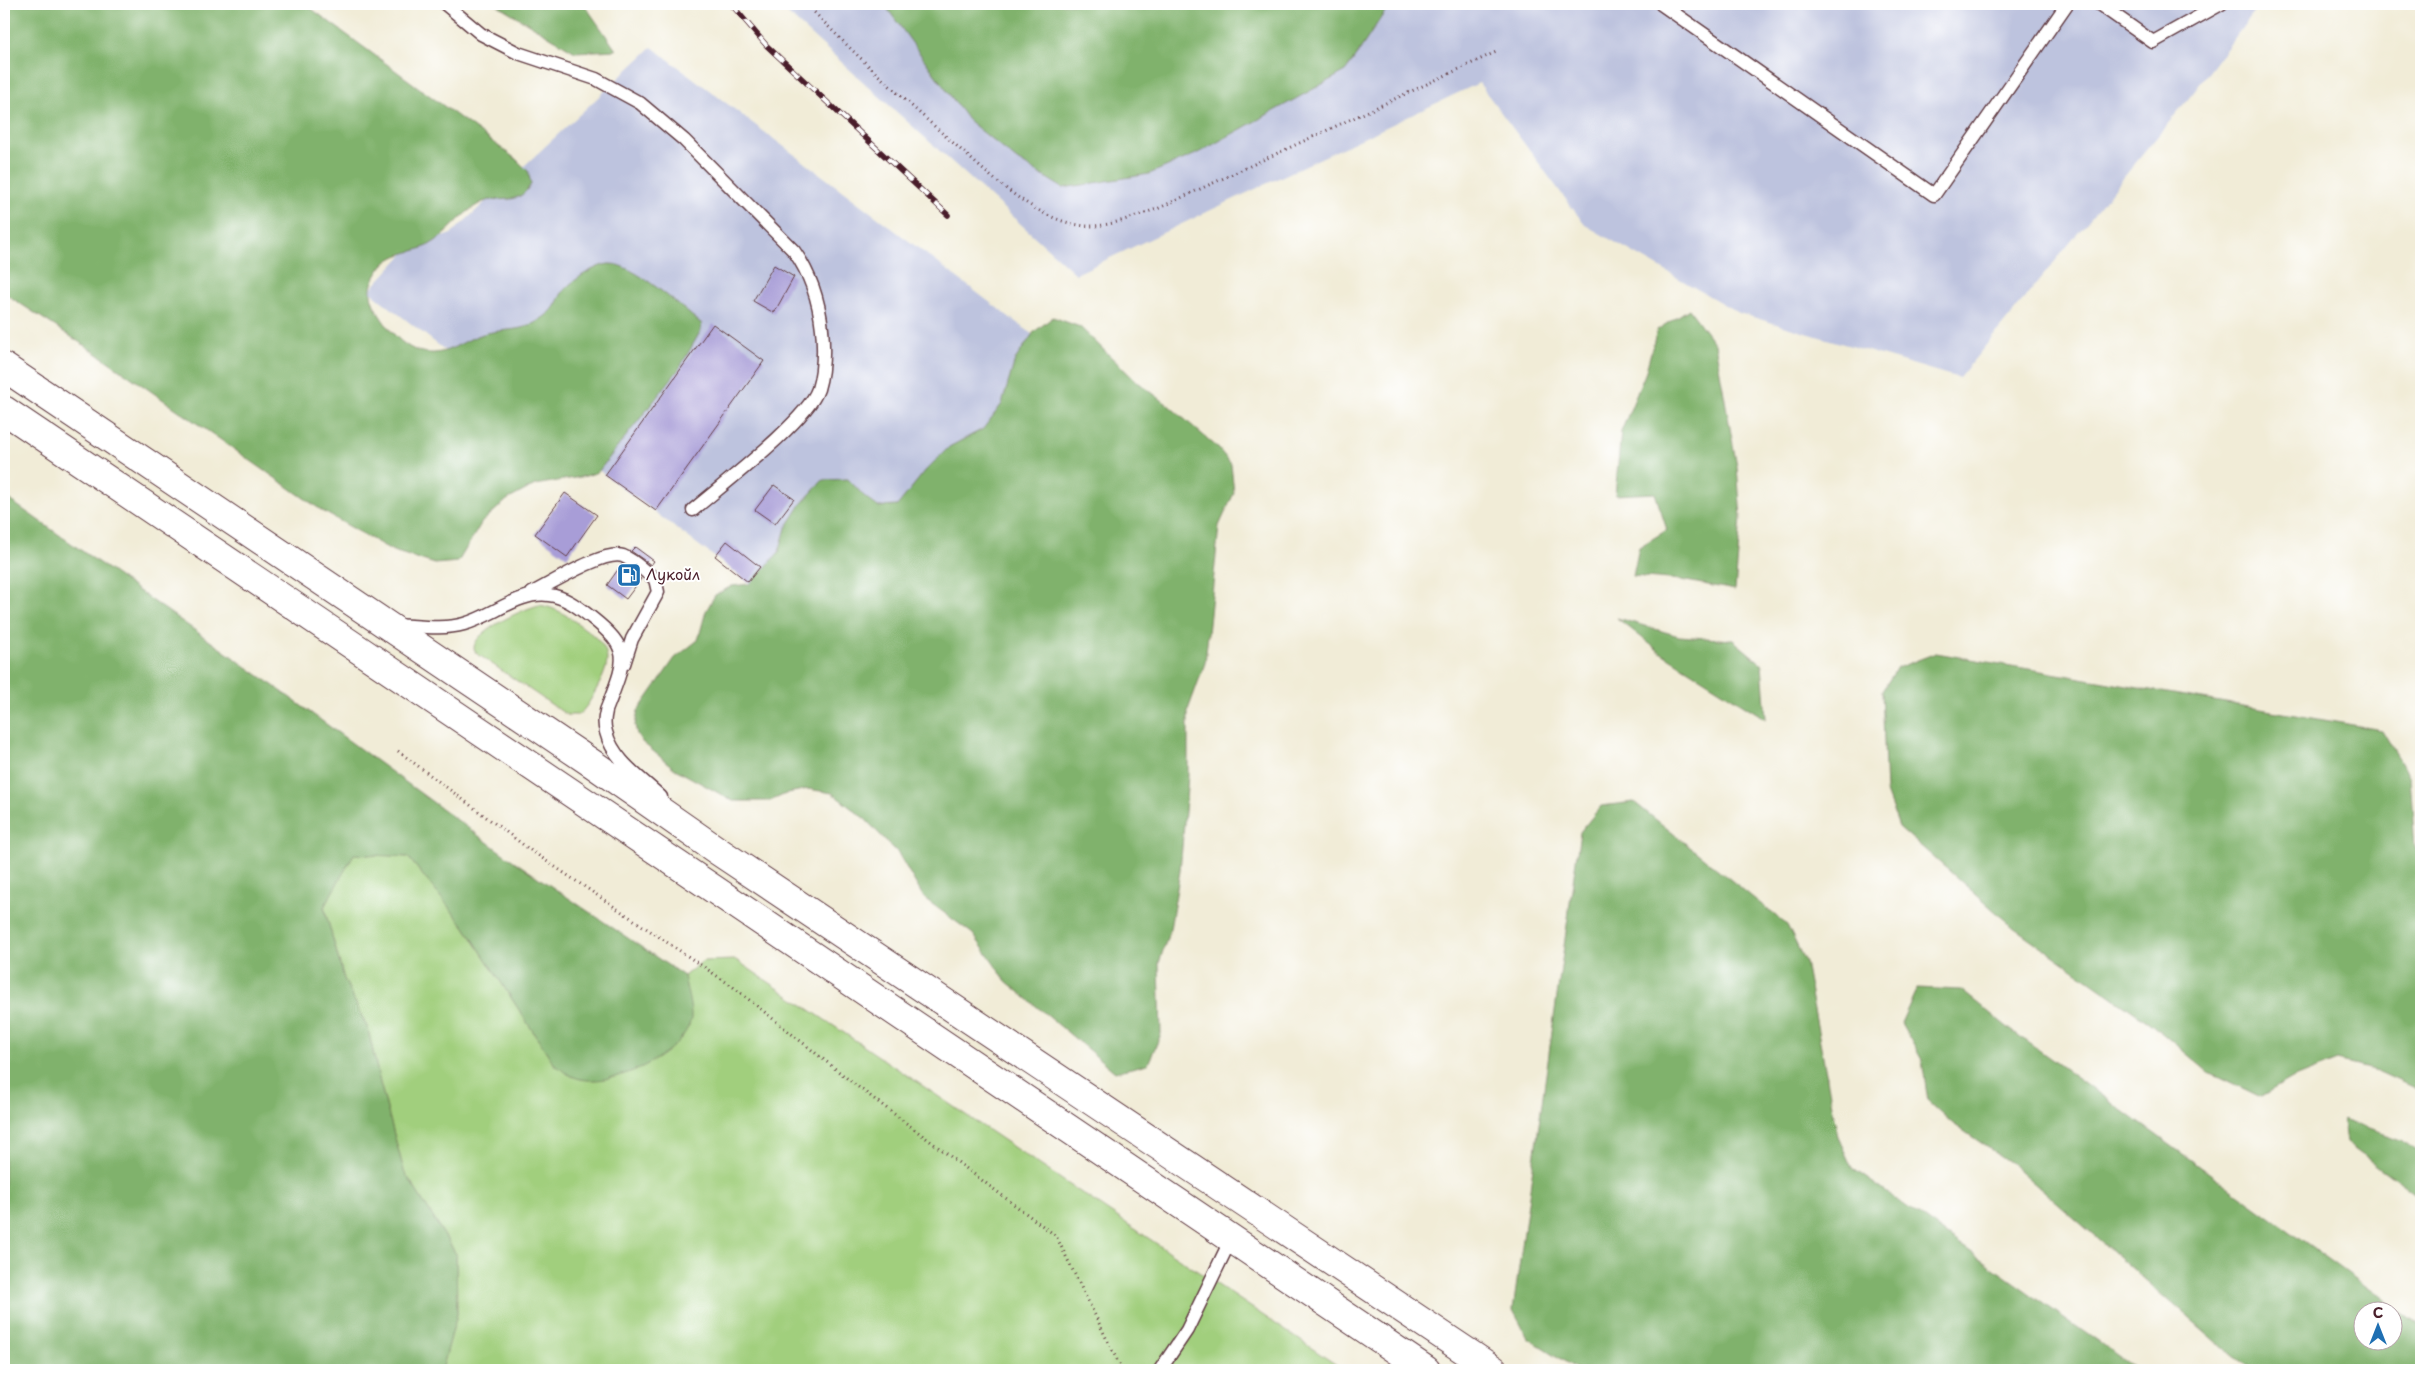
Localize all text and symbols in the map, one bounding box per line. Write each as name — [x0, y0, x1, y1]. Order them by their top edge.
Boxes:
fuel station icon: Лукойл — [616, 562, 642, 588]
place label: Лукойл — [646, 562, 700, 585]
north arrow — [2352, 1302, 2402, 1352]
text: С — [2373, 1302, 2383, 1323]

